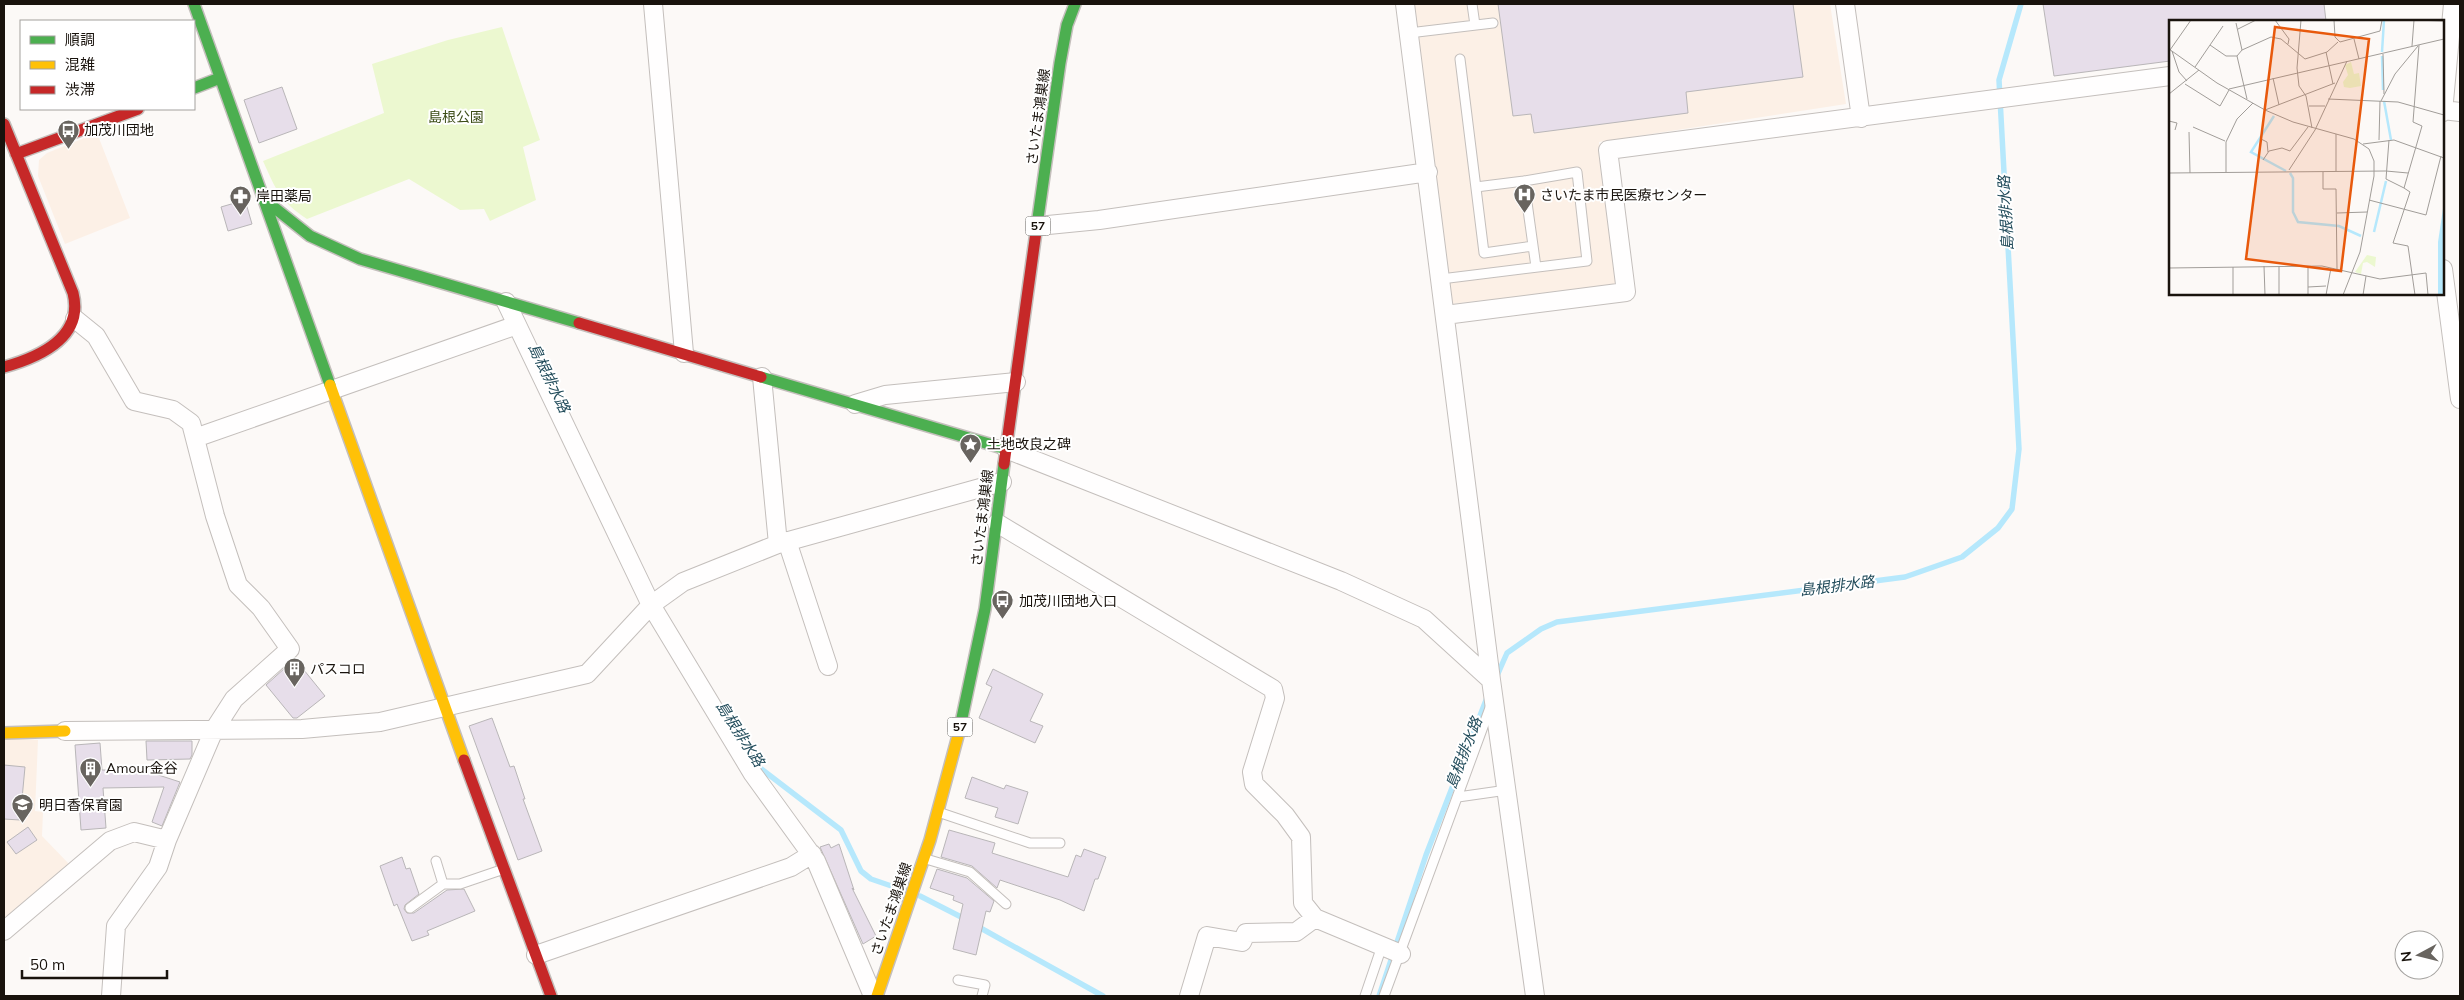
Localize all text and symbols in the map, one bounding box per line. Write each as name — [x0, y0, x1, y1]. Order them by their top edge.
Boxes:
legend — [20, 20, 195, 110]
inset map — [2169, 20, 2444, 295]
text: 順調 — [65, 30, 95, 49]
text: 混雑 — [65, 55, 95, 74]
street label: さいたま鴻巣線 — [1022, 67, 1054, 167]
text: 渋滞 — [65, 80, 95, 99]
park label: 島根公園 — [428, 108, 484, 126]
bus stop icon: 加茂川団地 — [56, 118, 80, 149]
place label: 加茂川団地 — [84, 121, 154, 139]
water label: 島根排水路 — [1994, 173, 2017, 251]
hospital icon: さいたま市民医療センター — [1512, 183, 1536, 214]
pharmacy icon: 岸田薬局 — [228, 184, 252, 215]
place label: さいたま市民医療センター — [1540, 186, 1708, 204]
place label: 岸田薬局 — [256, 187, 312, 205]
road number: 57 — [1026, 217, 1050, 236]
water label: 島根排水路 — [524, 340, 575, 417]
place icon: 土地改良之碑 — [959, 432, 983, 463]
place label: 土地改良之碑 — [987, 435, 1071, 453]
street label: さいたま鴻巣線 — [967, 468, 997, 568]
water label: 島根排水路 — [1799, 571, 1877, 600]
bus stop icon: 加茂川団地入口 — [991, 589, 1015, 620]
place label: 加茂川団地入口 — [1019, 592, 1117, 610]
building icon: パスコロ — [282, 657, 306, 688]
place label: パスコロ — [310, 660, 366, 678]
water label: 島根排水路 — [712, 697, 770, 772]
water label: 島根排水路 — [1441, 713, 1487, 791]
road number: 57 — [948, 718, 972, 736]
building icon: Amour金谷 — [78, 756, 102, 787]
place label: Amour金谷 — [106, 759, 178, 777]
school or university icon: 明日香保育園 — [11, 793, 35, 824]
place label: 明日香保育園 — [39, 796, 123, 814]
street label: さいたま鴻巣線 — [867, 860, 915, 958]
north arrow — [2394, 930, 2444, 980]
scale bar — [22, 948, 168, 980]
text: N — [2397, 950, 2416, 963]
text: 50 m — [30, 955, 65, 974]

